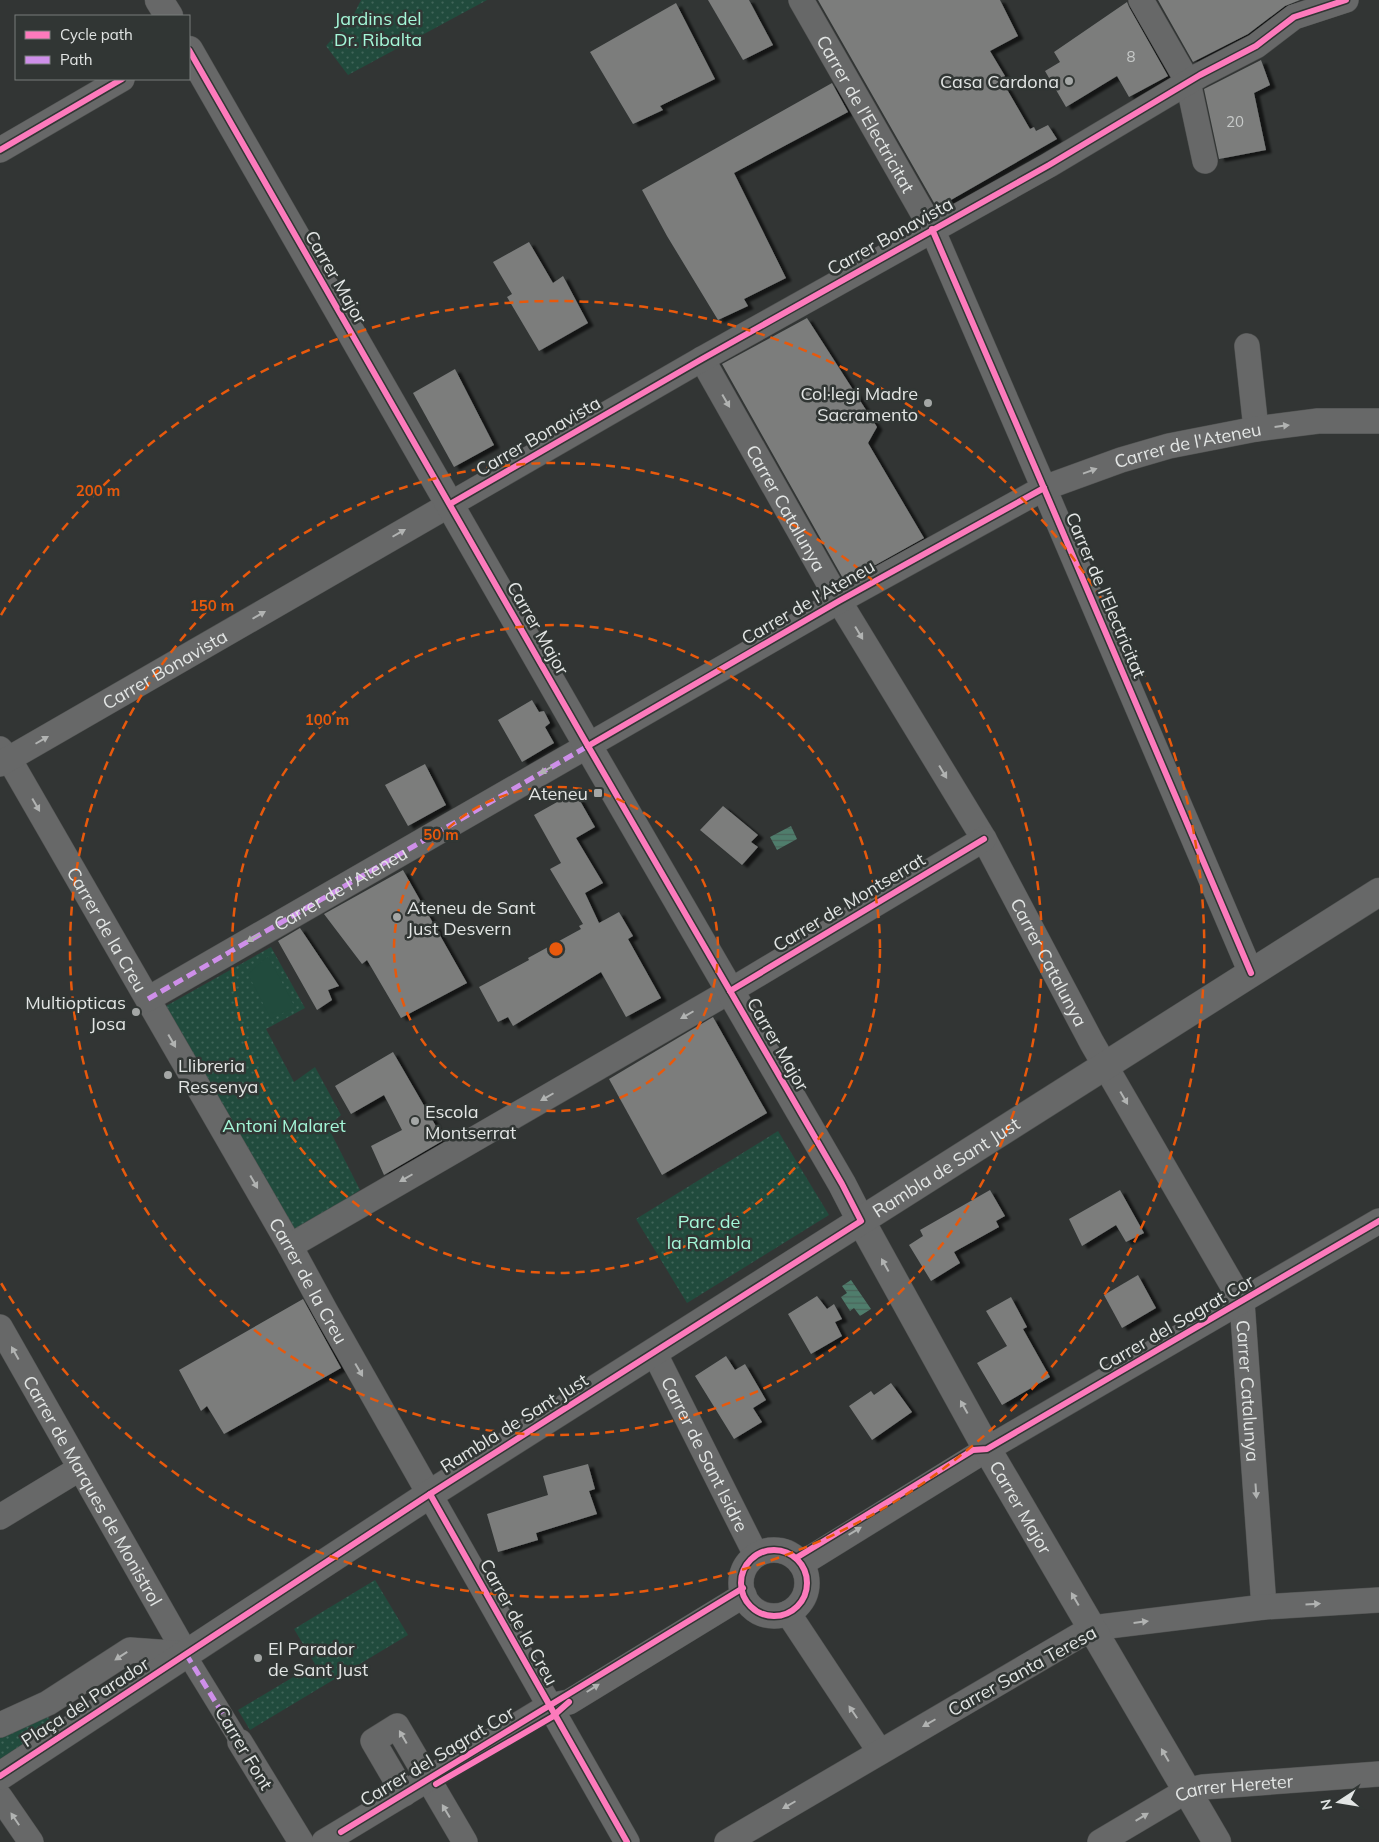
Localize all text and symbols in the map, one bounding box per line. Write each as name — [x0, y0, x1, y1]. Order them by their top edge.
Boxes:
park label: Jardins del Dr. Ribalta — [334, 7, 422, 51]
legend — [15, 15, 190, 80]
text: Cycle path — [60, 25, 133, 44]
street label: Carrer de l'Electricitat — [812, 31, 920, 197]
house number: 8 — [1126, 47, 1136, 66]
text: Path — [60, 50, 92, 69]
place label: Casa Cardona — [940, 70, 1059, 93]
marker: Casa Cardona — [1063, 75, 1075, 87]
house number: 20 — [1226, 112, 1244, 131]
street label: Carrer Bonavista — [823, 192, 957, 280]
street label: Carrer Major — [300, 226, 372, 328]
place label: Col·legi Madre Sacramento — [800, 382, 918, 426]
street label: Carrer Bonavista — [471, 391, 605, 481]
one-way arrow — [721, 395, 730, 408]
marker: Col·legi Madre Sacramento — [922, 397, 934, 409]
street label: Carrer de l'Ateneu — [1111, 417, 1263, 473]
one-way arrow — [1274, 422, 1290, 430]
street label: Carrer Catalunya — [741, 440, 831, 575]
one-way arrow — [1083, 467, 1098, 475]
text: 200 m — [76, 481, 120, 500]
street label: Carrer de l'Electricitat — [1061, 509, 1151, 681]
one-way arrow — [393, 529, 406, 538]
street label: Carrer de l'Ateneu — [737, 555, 879, 649]
street label: Carrer Major — [502, 577, 574, 679]
text: 150 m — [190, 596, 234, 615]
one-way arrow — [252, 610, 265, 619]
street label: Carrer Bonavista — [98, 624, 231, 714]
one-way arrow — [854, 627, 863, 640]
text: 100 m — [305, 710, 349, 729]
one-way arrow — [35, 736, 50, 744]
one-way arrow — [538, 766, 553, 774]
one-way arrow — [939, 766, 948, 779]
place label: Ateneu — [528, 782, 588, 805]
marker: Ateneu — [592, 787, 604, 799]
one-way arrow — [31, 798, 40, 811]
text: 50 m — [423, 825, 459, 844]
street label: Carrer de l'Ateneu — [270, 841, 411, 936]
street label: Carrer de Montserrat — [769, 847, 929, 957]
street label: Carrer de la Creu — [62, 862, 152, 996]
street label: Carrer Catalunya — [1006, 894, 1093, 1030]
place label: Ateneu de Sant Just Desvern — [407, 896, 536, 940]
marker: Ateneu de Sant Just Desvern — [391, 911, 403, 923]
one-way arrow — [247, 934, 260, 943]
centre of rings — [547, 940, 565, 958]
place label: Multiopticas Josa — [25, 991, 126, 1035]
street label: Carrer Major — [742, 993, 814, 1095]
marker: Multiopticas Josa — [130, 1006, 142, 1018]
one-way arrow — [681, 1011, 694, 1020]
one-way arrow — [168, 1035, 177, 1048]
place label: Llibreria Ressenya — [178, 1054, 258, 1098]
marker: Llibreria Ressenya — [162, 1069, 174, 1081]
one-way arrow — [1119, 1091, 1128, 1104]
one-way arrow — [539, 1093, 554, 1101]
place label: Escola Montserrat — [425, 1100, 516, 1144]
street label: Rambla de Sant Just — [868, 1112, 1024, 1222]
park label: Antoni Malaret — [222, 1114, 346, 1137]
marker: Escola Montserrat — [409, 1115, 421, 1127]
one-way arrow — [400, 1174, 413, 1183]
one-way arrow — [249, 1176, 258, 1189]
park label: Parc de la Rambla — [667, 1210, 751, 1254]
street label: Carrer de la Creu — [264, 1213, 353, 1348]
one-way arrow — [881, 1257, 889, 1272]
street label: Carrer del Sagrat Cor — [1094, 1269, 1258, 1377]
street label: Carrer Catalunya — [1232, 1319, 1265, 1463]
one-way arrow — [11, 1346, 19, 1361]
one-way arrow — [354, 1363, 363, 1376]
street label: Rambla de Sant Just — [436, 1368, 592, 1478]
street label: Carrer de Marques de Monistrol — [18, 1371, 168, 1610]
street label: Carrer de Sant Isidre — [657, 1372, 754, 1535]
one-way arrow — [960, 1399, 968, 1414]
street label: Carrer Major — [985, 1456, 1057, 1558]
one-way arrow — [1252, 1483, 1260, 1499]
one-way arrow — [848, 1527, 861, 1536]
street label: Carrer de la Creu — [475, 1555, 563, 1689]
one-way arrow — [1071, 1592, 1080, 1605]
one-way arrow — [1305, 1600, 1321, 1608]
one-way arrow — [1133, 1618, 1149, 1626]
street label: Carrer Santa Teresa — [944, 1621, 1100, 1721]
place label: El Parador de Sant Just — [268, 1637, 368, 1681]
one-way arrow — [115, 1651, 128, 1660]
street label: Plaça del Parador — [17, 1652, 154, 1752]
marker: El Parador de Sant Just — [252, 1652, 264, 1664]
one-way arrow — [587, 1683, 600, 1692]
street label: Carrer del Sagrat Cor — [356, 1701, 519, 1811]
street label: Carrer Font — [210, 1702, 278, 1794]
one-way arrow — [848, 1705, 858, 1718]
one-way arrow — [923, 1719, 936, 1728]
one-way arrow — [399, 1731, 408, 1744]
one-way arrow — [1161, 1748, 1169, 1762]
street label: Carrer Hereter — [1170, 1769, 1294, 1807]
north arrow — [1314, 1777, 1364, 1827]
text: N — [1316, 1798, 1336, 1812]
one-way arrow — [783, 1801, 796, 1810]
one-way arrow — [442, 1804, 451, 1817]
one-way arrow — [10, 1813, 20, 1826]
one-way arrow — [1135, 1813, 1149, 1822]

